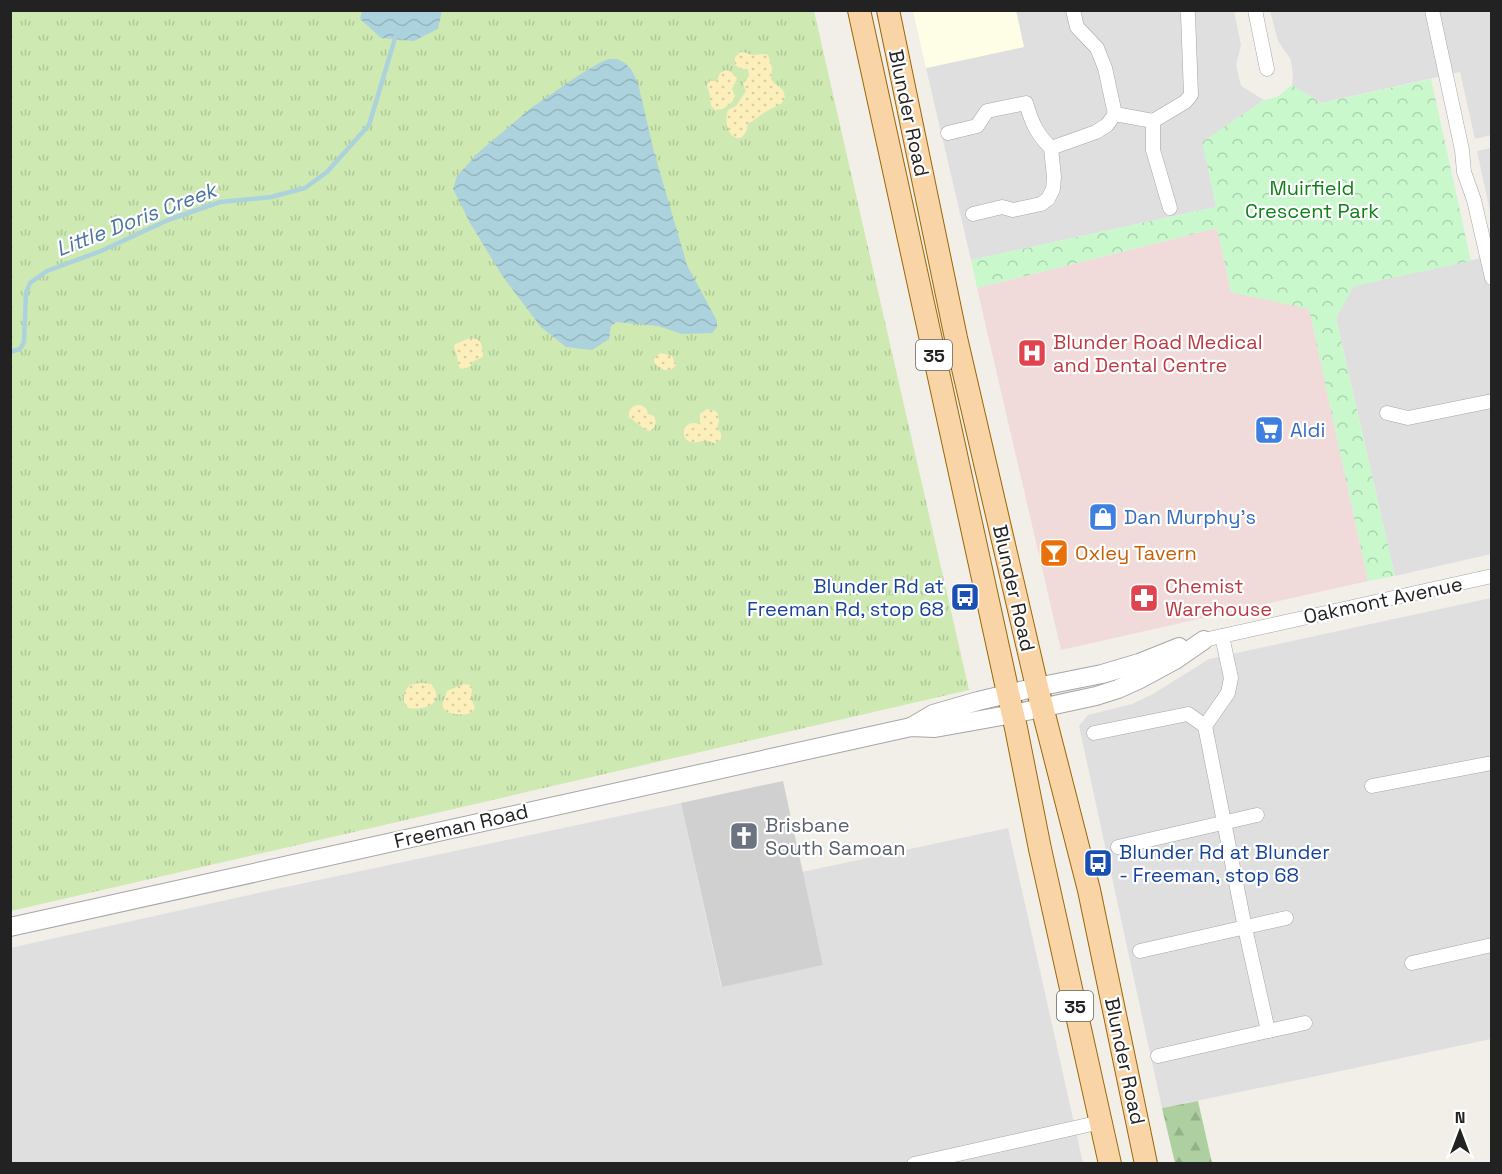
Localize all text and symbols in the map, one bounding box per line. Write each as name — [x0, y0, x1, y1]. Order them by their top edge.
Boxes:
street label: Blunder Road — [883, 47, 935, 179]
water label: Little Doris Creek — [52, 175, 223, 262]
park label: Muirfield Crescent Park — [1245, 175, 1379, 224]
place label: Blunder Road Medical and Dental Centre — [1053, 329, 1263, 378]
hospital icon: Blunder Road Medical and Dental Centre — [1016, 337, 1048, 369]
road number: 35 — [916, 340, 952, 370]
supermarket icon: Aldi — [1253, 414, 1285, 446]
place label: Aldi — [1290, 417, 1325, 443]
shop icon: Dan Murphy's — [1087, 501, 1119, 533]
place label: Dan Murphy's — [1124, 504, 1256, 530]
street label: Blunder Road — [987, 522, 1041, 654]
bar icon: Oxley Tavern — [1038, 537, 1070, 569]
place label: Oxley Tavern — [1075, 540, 1197, 566]
street label: Oakmont Avenue — [1301, 570, 1465, 630]
place label: Blunder Rd at Freeman Rd, stop 68 — [747, 573, 944, 622]
place label: Chemist Warehouse — [1165, 573, 1272, 622]
bus stop icon: Blunder Rd at Freeman Rd, stop 68 — [949, 581, 981, 613]
pharmacy icon: Chemist Warehouse — [1128, 582, 1160, 614]
street label: Freeman Road — [391, 798, 531, 854]
place label: Brisbane South Samoan — [765, 812, 906, 861]
church icon: Brisbane South Samoan — [728, 820, 760, 852]
place label: Blunder Rd at Blunder - Freeman, stop 68 — [1119, 839, 1330, 888]
bus stop icon: Blunder Rd at Blunder - Freeman, stop 68 — [1082, 847, 1114, 879]
road number: 35 — [1057, 991, 1093, 1021]
street label: Blunder Road — [1099, 995, 1151, 1127]
north arrow — [1430, 1102, 1490, 1162]
text: N — [1455, 1107, 1465, 1128]

